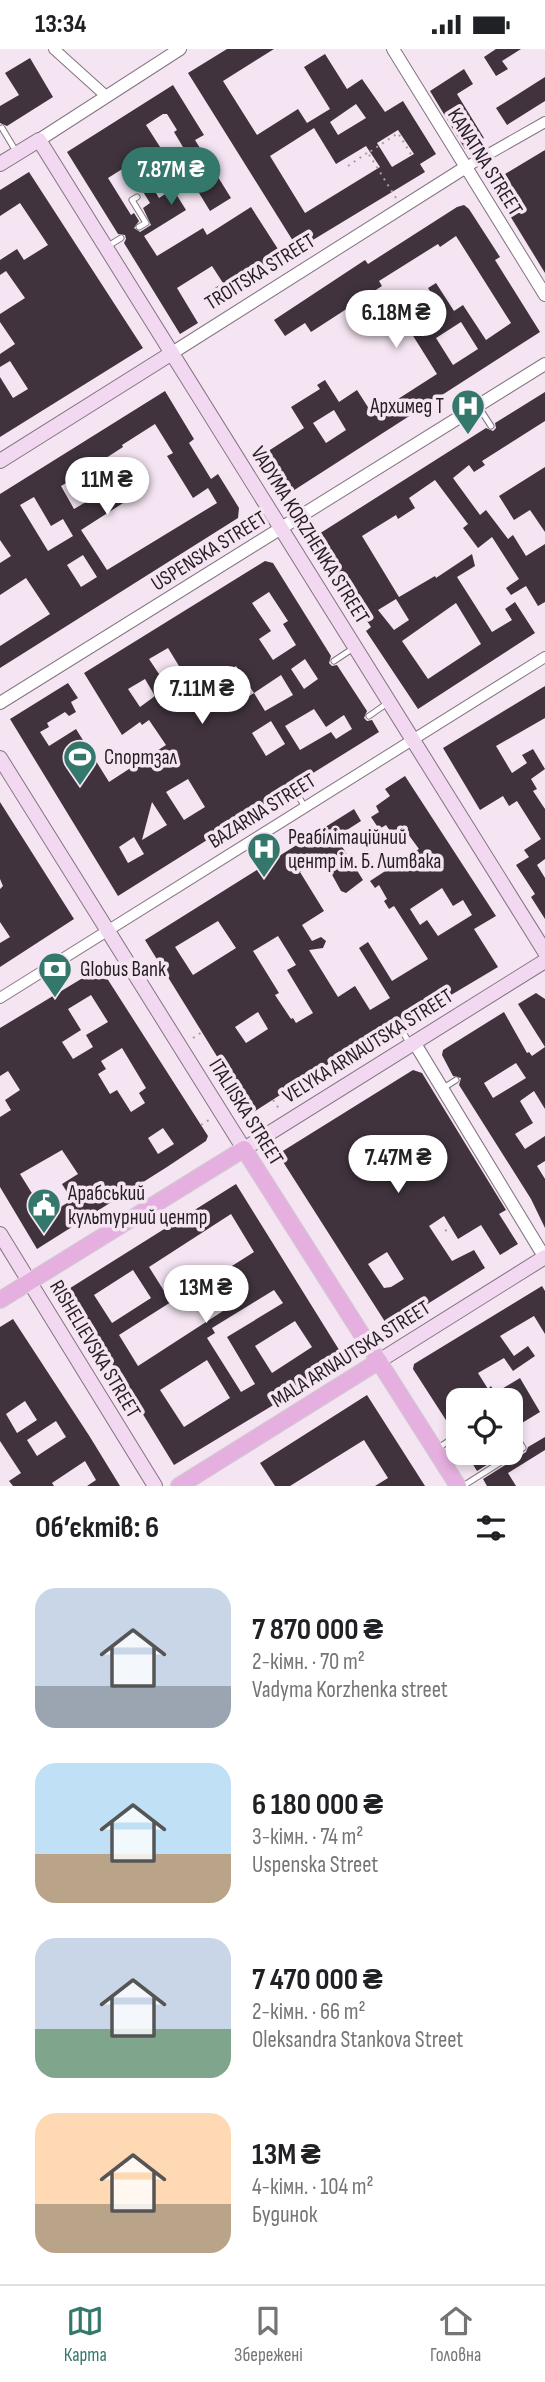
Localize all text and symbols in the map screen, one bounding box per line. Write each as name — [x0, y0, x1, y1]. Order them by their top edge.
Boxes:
text: 13:34 — [35, 9, 86, 40]
street label: KANATNA STREET — [442, 104, 528, 221]
pin: 7.87M ₴ — [106, 148, 236, 207]
text: 7.87M ₴ — [137, 156, 205, 184]
street label: TROITSKA STREET — [200, 228, 320, 316]
pin: 6.18M ₴ — [331, 291, 461, 350]
text: 6.18M ₴ — [361, 299, 431, 327]
hospital icon: Архимед Т — [449, 387, 487, 436]
place label: Архимед Т — [369, 394, 444, 419]
street label: VADYMA KORZHENKA STREET — [245, 442, 375, 629]
pin: 11M ₴ — [58, 457, 156, 517]
text: 11M ₴ — [81, 466, 133, 494]
street label: USPENSKA STREET — [147, 505, 272, 596]
pin: 7.11M ₴ — [137, 667, 267, 726]
text: 7.11M ₴ — [170, 675, 234, 703]
sports icon: Спортзал — [61, 738, 99, 787]
place label: Спортзал — [104, 745, 178, 770]
street label: BAZARNA STREET — [204, 768, 321, 854]
place label: Реабілітаційний центр ім. Б. Литвака — [288, 825, 441, 874]
hospital icon: Реабілітаційний центр ім. Б. Литвака — [245, 830, 283, 879]
bank icon: Globus Bank — [36, 950, 74, 999]
place label: Globus Bank — [80, 957, 166, 982]
street label: VELYKA ARNAUTSKA STREET — [278, 983, 458, 1109]
street label: ITALIISKA STREET — [203, 1054, 289, 1170]
pin: 7.47M ₴ — [333, 1135, 463, 1195]
text: 7.47M ₴ — [364, 1144, 432, 1172]
place label: Арабський культурний центр — [67, 1181, 208, 1230]
public building icon: Арабський культурний центр — [25, 1186, 63, 1235]
pin: 13M ₴ — [157, 1265, 255, 1325]
text: 13M ₴ — [180, 1274, 232, 1302]
street label: RISHELIEVSKA STREET — [44, 1276, 146, 1423]
street label: MALA ARNAUTSKA STREET — [267, 1295, 435, 1413]
map controls — [446, 1388, 523, 1465]
button: locate — [446, 1388, 523, 1465]
icon: filters — [472, 1509, 510, 1547]
text: Об’єктів: 6 — [35, 1510, 159, 1546]
text: 7 870 000 ₴ — [252, 1612, 383, 1648]
icon: home — [91, 1616, 175, 1700]
text: 2-кімн. · 70 m² — [252, 1648, 365, 1676]
text: Vadyma Korzhenka street — [252, 1676, 448, 1704]
text: 6 180 000 ₴ — [252, 1787, 383, 1823]
icon: home — [91, 1791, 175, 1875]
text: 3-кімн. · 74 m² — [252, 1823, 363, 1851]
text: Uspenska Street — [252, 1851, 378, 1879]
text: 7 470 000 ₴ — [252, 1962, 383, 1998]
icon: home — [91, 1966, 175, 2050]
text: 2-кімн. · 66 m² — [252, 1998, 366, 2026]
text: Oleksandra Stankova Street — [252, 2026, 463, 2054]
text: 13M ₴ — [252, 2137, 321, 2173]
icon: home — [91, 2141, 175, 2225]
text: 4-кімн. · 104 m² — [252, 2173, 374, 2201]
text: Будинок — [252, 2201, 317, 2229]
tab: Карта — [64, 2302, 107, 2367]
tab: Збережені — [234, 2302, 303, 2367]
tab: Головна — [430, 2302, 481, 2367]

